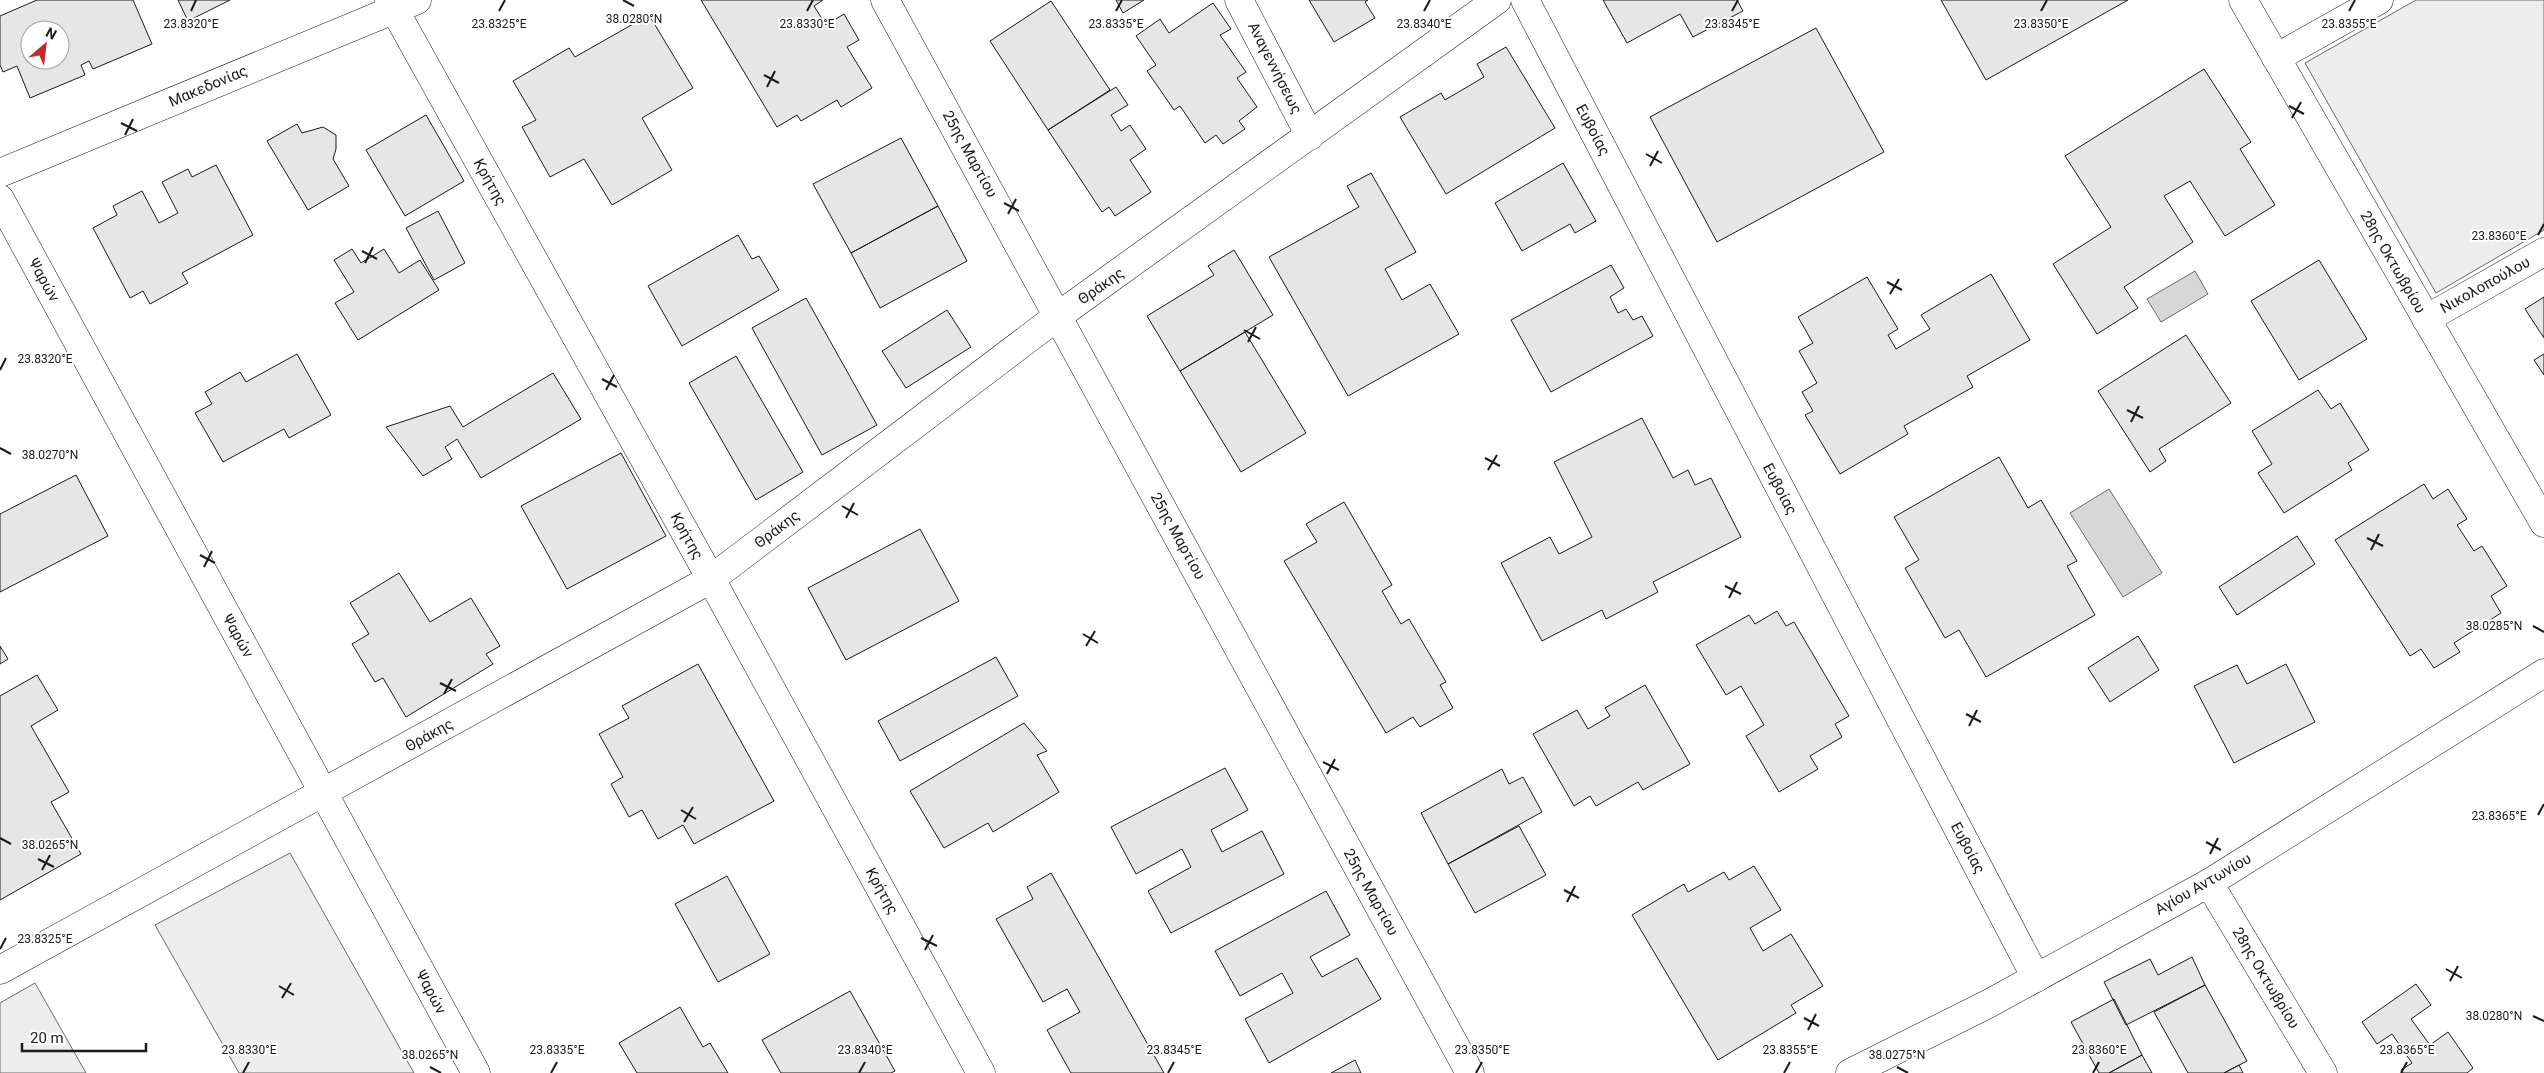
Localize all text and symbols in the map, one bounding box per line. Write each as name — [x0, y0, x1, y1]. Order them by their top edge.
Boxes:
text: 38.0280°N — [606, 12, 662, 26]
text: 23.8320°E — [164, 17, 219, 31]
text: 23.8325°E — [472, 17, 527, 31]
text: 23.8330°E — [780, 17, 835, 31]
text: 23.8335°E — [1089, 17, 1144, 31]
text: 23.8340°E — [1397, 17, 1452, 31]
text: 23.8345°E — [1705, 17, 1760, 31]
text: 23.8350°E — [2014, 17, 2069, 31]
text: 23.8355°E — [2322, 17, 2377, 31]
street label: Αναγεννήσεως — [1244, 19, 1306, 117]
north arrow — [20, 20, 70, 70]
text: N — [43, 24, 59, 43]
street label: Μακεδονίας — [166, 61, 250, 111]
street label: Ευβοίας — [1572, 101, 1614, 159]
street label: 25ης Μαρτίου — [939, 107, 1001, 201]
street label: Κρήτης — [470, 155, 510, 209]
street label: 28ης Οκτωβρίου — [2356, 208, 2430, 316]
text: 23.8360°E — [2472, 229, 2527, 243]
street label: Νικολοπούλου — [2437, 253, 2533, 317]
street label: Ψαρών — [25, 255, 63, 305]
street label: Θράκης — [1074, 264, 1128, 308]
text: 23.8320°E — [18, 352, 73, 366]
text: 38.0270°N — [22, 448, 78, 462]
street label: Ευβοίας — [1759, 460, 1801, 518]
street label: 25ης Μαρτίου — [1147, 489, 1209, 583]
street label: Θράκης — [751, 506, 803, 552]
street label: Κρήτης — [667, 509, 707, 563]
street label: Ψαρών — [219, 611, 257, 661]
text: 38.0285°N — [2466, 619, 2522, 633]
street label: Θράκης — [402, 714, 456, 756]
text: 23.8365°E — [2472, 809, 2527, 823]
street label: Ευβοίας — [1947, 819, 1989, 877]
text: 38.0265°N — [22, 838, 78, 852]
street label: 25ης Μαρτίου — [1340, 845, 1402, 939]
street label: Αγίου Αντωνίου — [2152, 849, 2254, 919]
street label: Κρήτης — [862, 864, 902, 918]
street label: 28ης Οκτωβρίου — [2229, 924, 2303, 1032]
text: 23.8325°E — [18, 932, 73, 946]
street label: Ψαρών — [412, 967, 450, 1017]
text: 38.0280°N — [2466, 1009, 2522, 1023]
scale bar — [22, 1020, 146, 1052]
text: 20 m — [30, 1029, 64, 1047]
text: 23.8330°E — [222, 1043, 277, 1057]
text: 23.8335°E — [530, 1043, 585, 1057]
text: 23.8340°E — [838, 1043, 893, 1057]
text: 23.8345°E — [1147, 1043, 1202, 1057]
text: 23.8350°E — [1455, 1043, 1510, 1057]
text: 23.8355°E — [1763, 1043, 1818, 1057]
text: 23.8360°E — [2072, 1043, 2127, 1057]
text: 23.8365°E — [2380, 1043, 2435, 1057]
text: 38.0265°N — [402, 1048, 458, 1062]
text: 38.0275°N — [1869, 1048, 1925, 1062]

